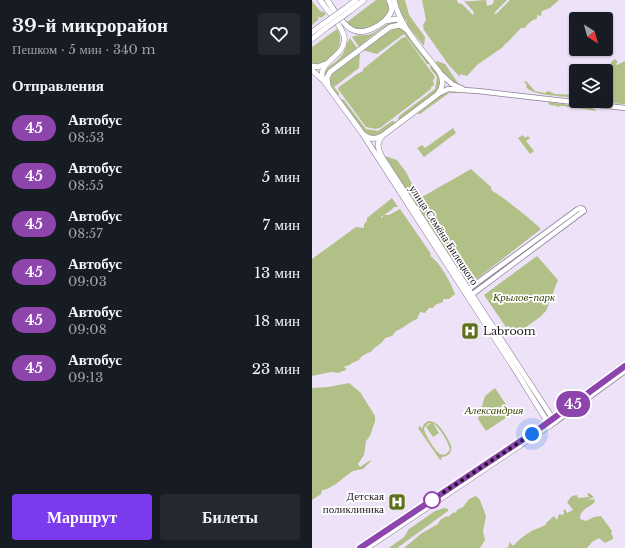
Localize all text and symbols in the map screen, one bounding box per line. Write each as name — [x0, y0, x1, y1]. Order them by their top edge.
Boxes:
north arrow — [569, 12, 613, 56]
map controls — [569, 12, 613, 108]
button: heart — [258, 13, 300, 55]
text: 39-й микрорайон — [12, 14, 168, 37]
text: Пешком · 5 мин · 340 m — [12, 41, 155, 58]
button: layers — [569, 64, 613, 108]
text: Отправления — [12, 76, 104, 95]
text: Автобус — [68, 110, 122, 129]
text: 45 — [25, 119, 43, 137]
text: 3 мин — [261, 119, 300, 138]
text: 08:53 — [68, 129, 104, 146]
text: Автобус — [68, 158, 122, 177]
text: 45 — [25, 167, 43, 185]
text: 5 мин — [262, 167, 300, 186]
text: 08:55 — [68, 177, 104, 194]
street label: улица Семёна Билецкого — [406, 182, 482, 288]
text: Автобус — [68, 206, 122, 225]
text: 45 — [25, 215, 43, 233]
text: 7 мин — [263, 215, 300, 234]
text: 08:57 — [68, 225, 103, 242]
text: Автобус — [68, 254, 122, 273]
text: 45 — [25, 263, 43, 281]
text: 13 мин — [254, 263, 300, 282]
text: 09:03 — [68, 273, 107, 290]
park label: Крылов-парк — [492, 290, 556, 304]
text: Автобус — [68, 302, 122, 321]
text: 45 — [25, 311, 43, 329]
text: 18 мин — [254, 311, 300, 330]
text: 09:08 — [68, 321, 107, 338]
hospital icon: Labroom — [460, 321, 480, 341]
place label: Labroom — [483, 324, 536, 338]
text: Автобус — [68, 350, 122, 369]
text: 45 — [25, 359, 43, 377]
text: 23 мин — [252, 359, 300, 378]
text: 09:13 — [68, 369, 103, 386]
line badge: 45 — [555, 391, 591, 417]
text: 45 — [564, 395, 582, 413]
park label: Александрия — [464, 403, 523, 417]
your location — [522, 424, 542, 444]
place label: Детская поликлиника — [323, 489, 384, 516]
unlabelled marker — [423, 491, 441, 509]
hospital icon: Детская поликлиника — [387, 492, 407, 512]
button: Маршрут — [12, 494, 152, 540]
button: Билеты — [160, 494, 300, 540]

